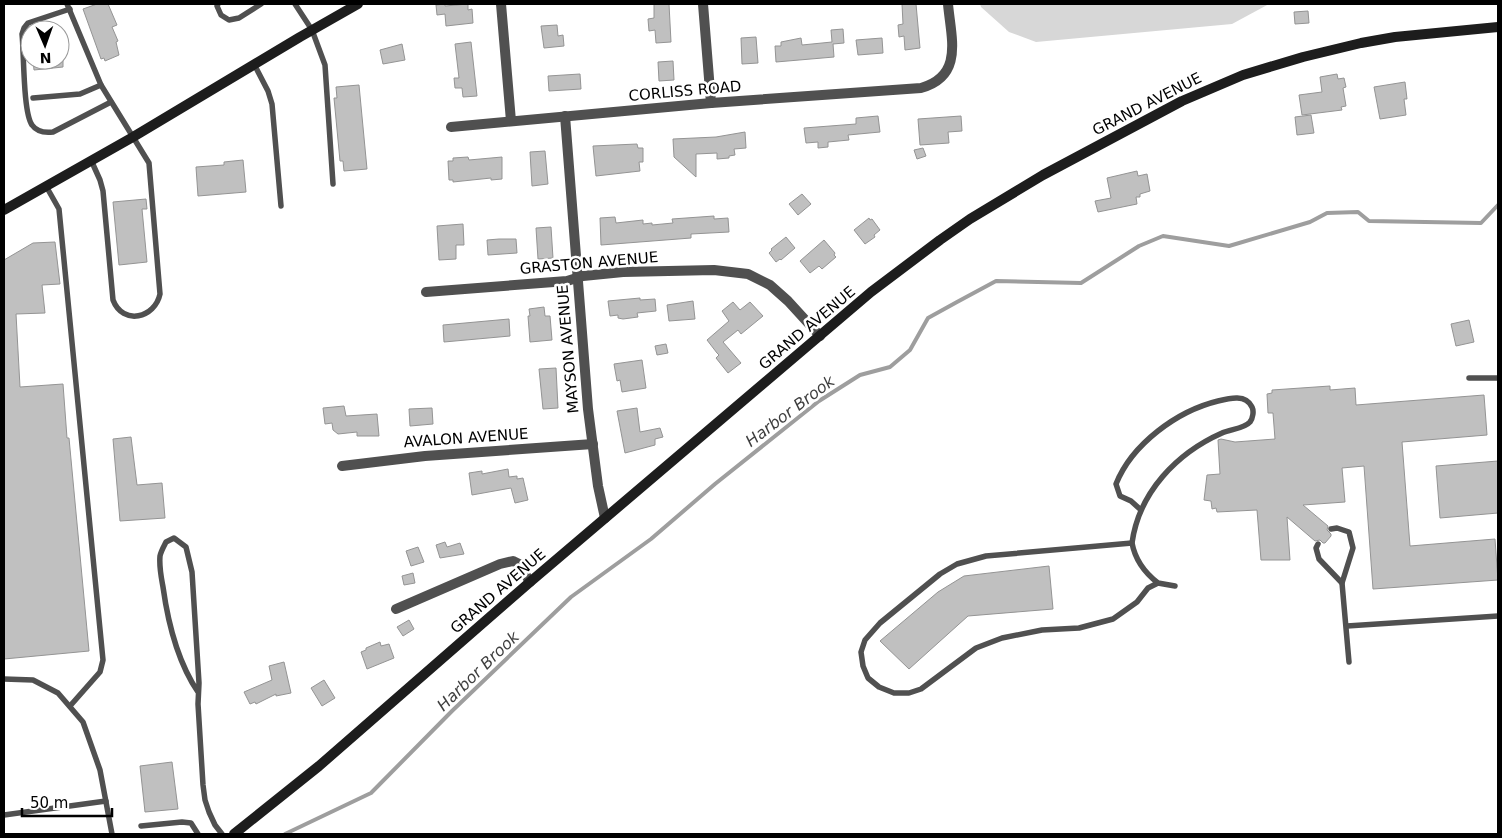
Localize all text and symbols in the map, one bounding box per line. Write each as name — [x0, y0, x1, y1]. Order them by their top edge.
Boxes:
north arrow — [20, 20, 70, 70]
text: N — [39, 50, 52, 66]
street label: GRAND AVENUE — [1089, 69, 1205, 139]
street label: CORLISS ROAD — [628, 77, 742, 105]
street label: GRASTON AVENUE — [519, 248, 659, 278]
street label: GRAND AVENUE — [755, 283, 859, 373]
street label: MAYSON AVENUE — [553, 284, 583, 414]
water label: Harbor Brook — [742, 371, 839, 451]
street label: AVALON AVENUE — [403, 425, 529, 451]
street label: GRAND AVENUE — [447, 545, 549, 637]
water label: Harbor Brook — [433, 627, 523, 715]
scale bar — [22, 786, 112, 818]
text: 50 m — [30, 794, 68, 812]

